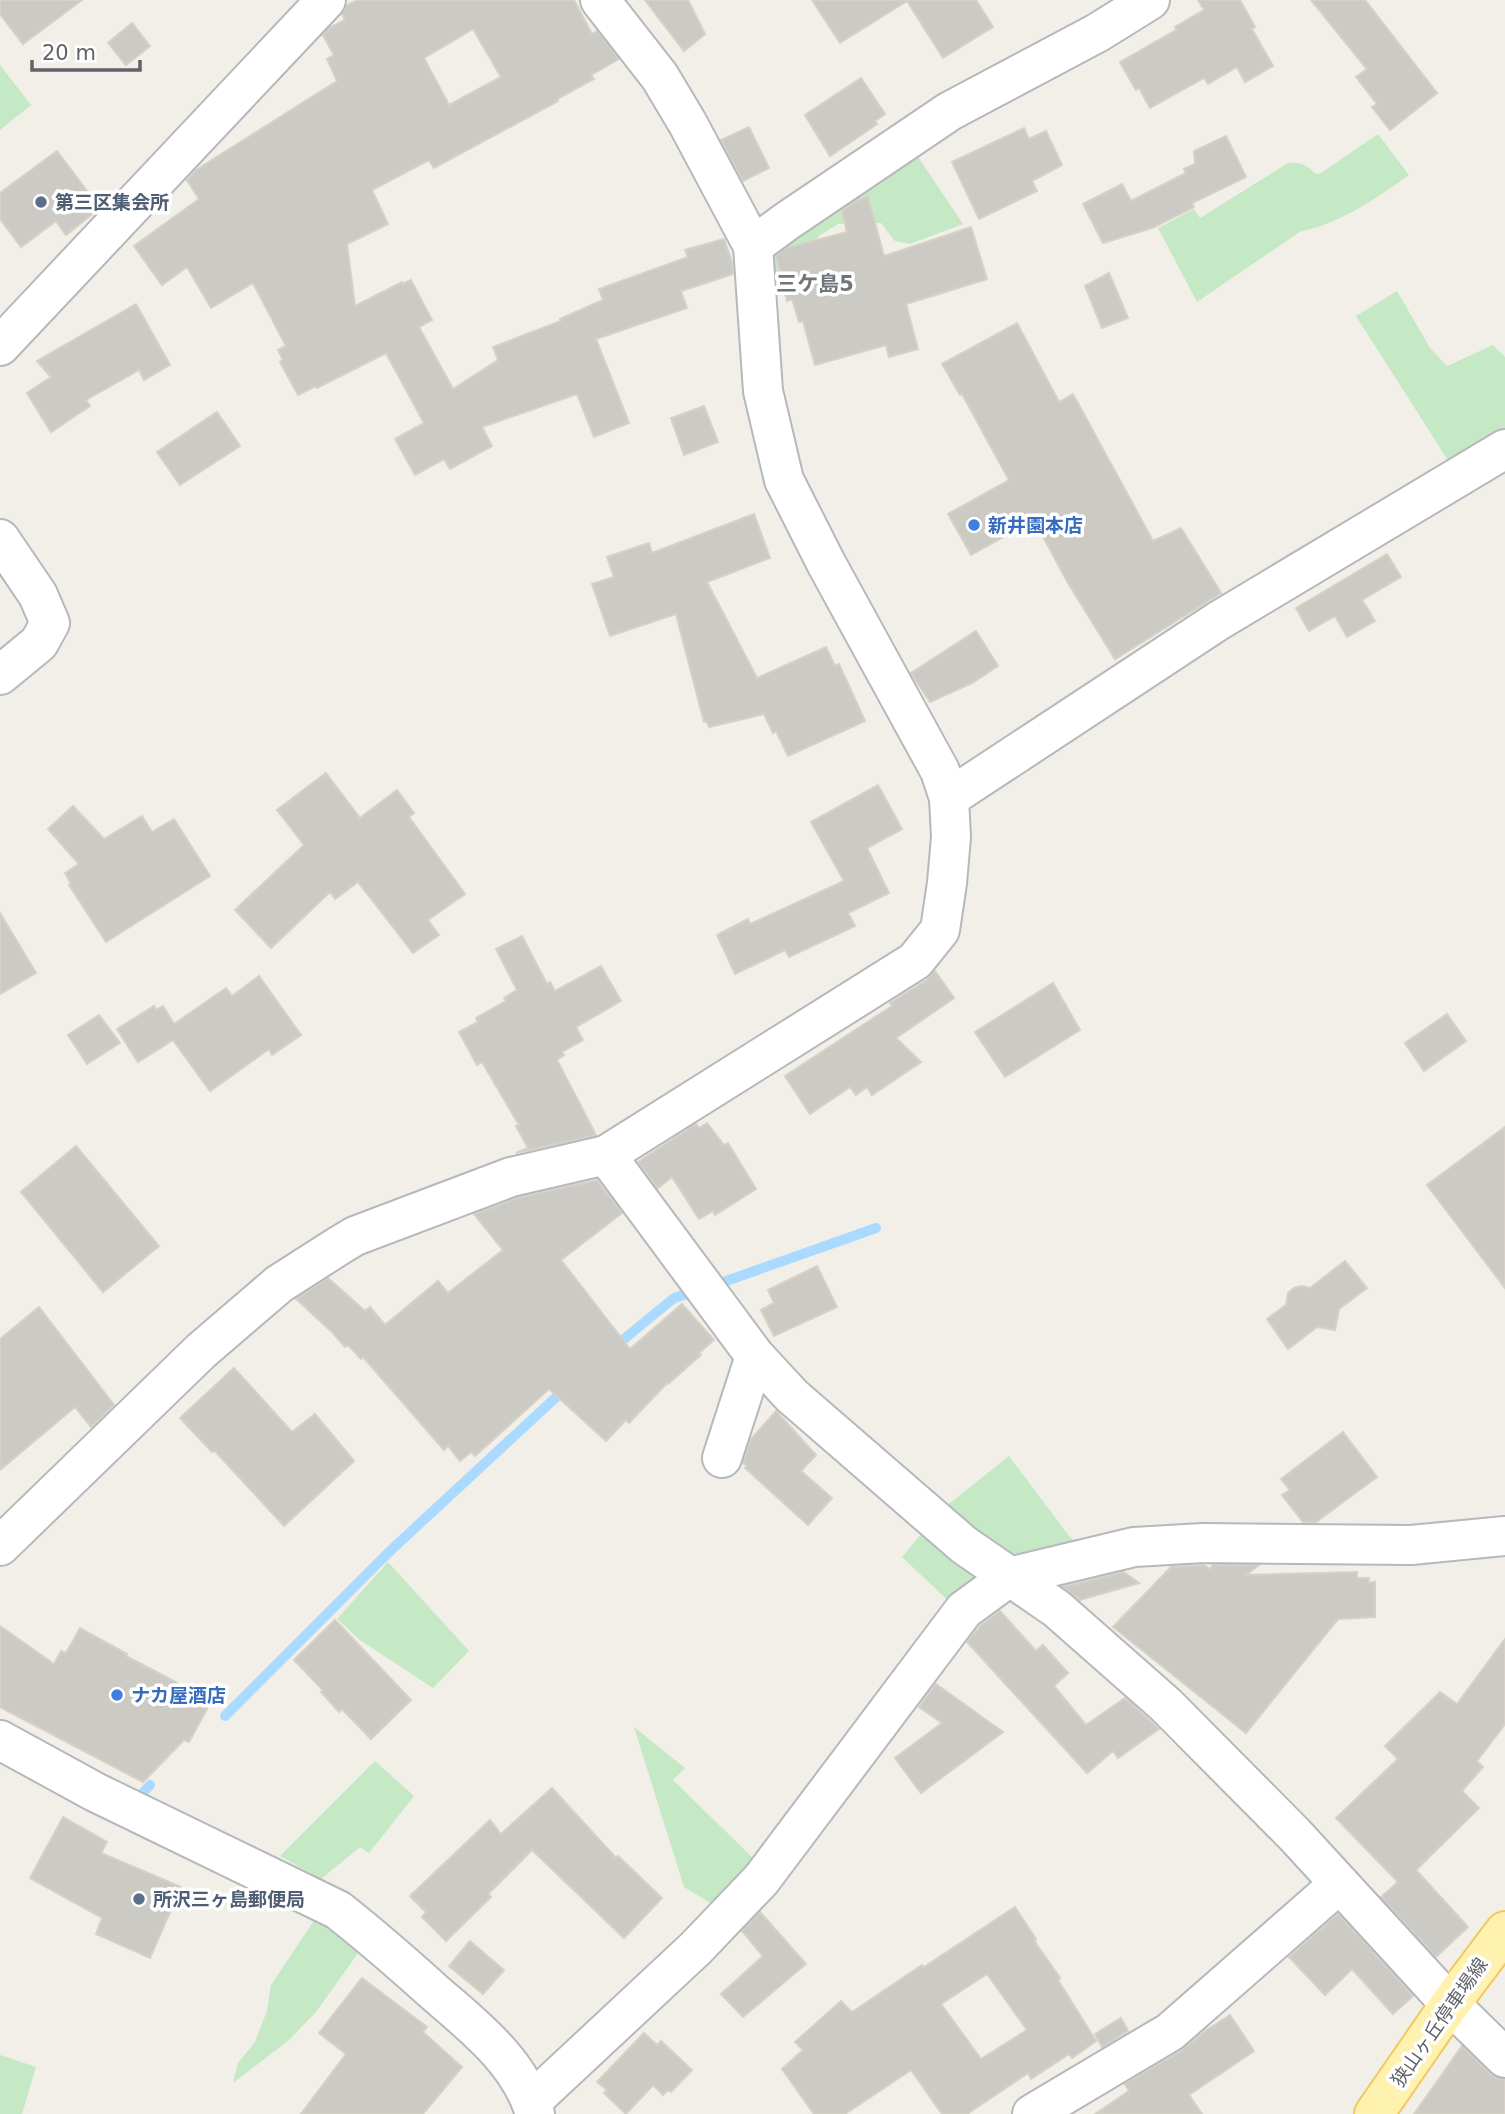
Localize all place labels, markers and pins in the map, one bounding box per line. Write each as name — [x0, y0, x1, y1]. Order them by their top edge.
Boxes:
place label: 第三区集会所 — [55, 191, 169, 213]
marker: 第三区集会所 — [33, 194, 49, 210]
place label: 新井園本店 — [988, 514, 1083, 536]
marker: 新井園本店 — [966, 517, 982, 533]
place label: ナカ屋酒店 — [131, 1684, 226, 1706]
marker: ナカ屋酒店 — [109, 1687, 125, 1703]
place label: 所沢三ヶ島郵便局 — [153, 1888, 305, 1910]
marker: 所沢三ヶ島郵便局 — [131, 1891, 147, 1907]

